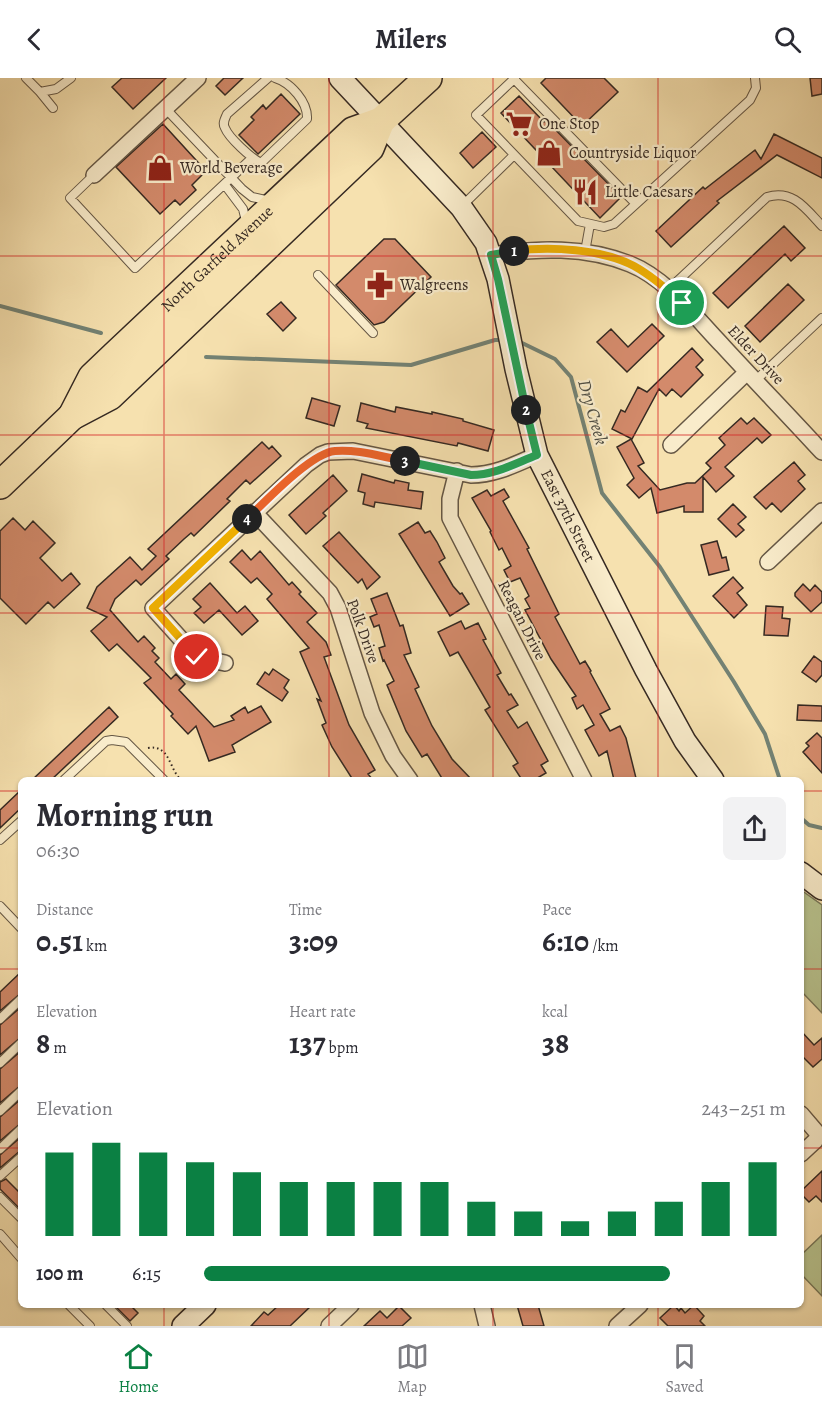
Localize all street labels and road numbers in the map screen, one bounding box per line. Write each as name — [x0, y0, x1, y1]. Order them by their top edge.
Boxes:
street label: North Garfield Avenue — [156, 201, 278, 317]
street label: Elder Drive — [723, 320, 789, 390]
street label: East 37th Street — [535, 466, 600, 566]
street label: Reagan Drive — [492, 576, 552, 664]
street label: Polk Drive — [341, 596, 385, 666]

